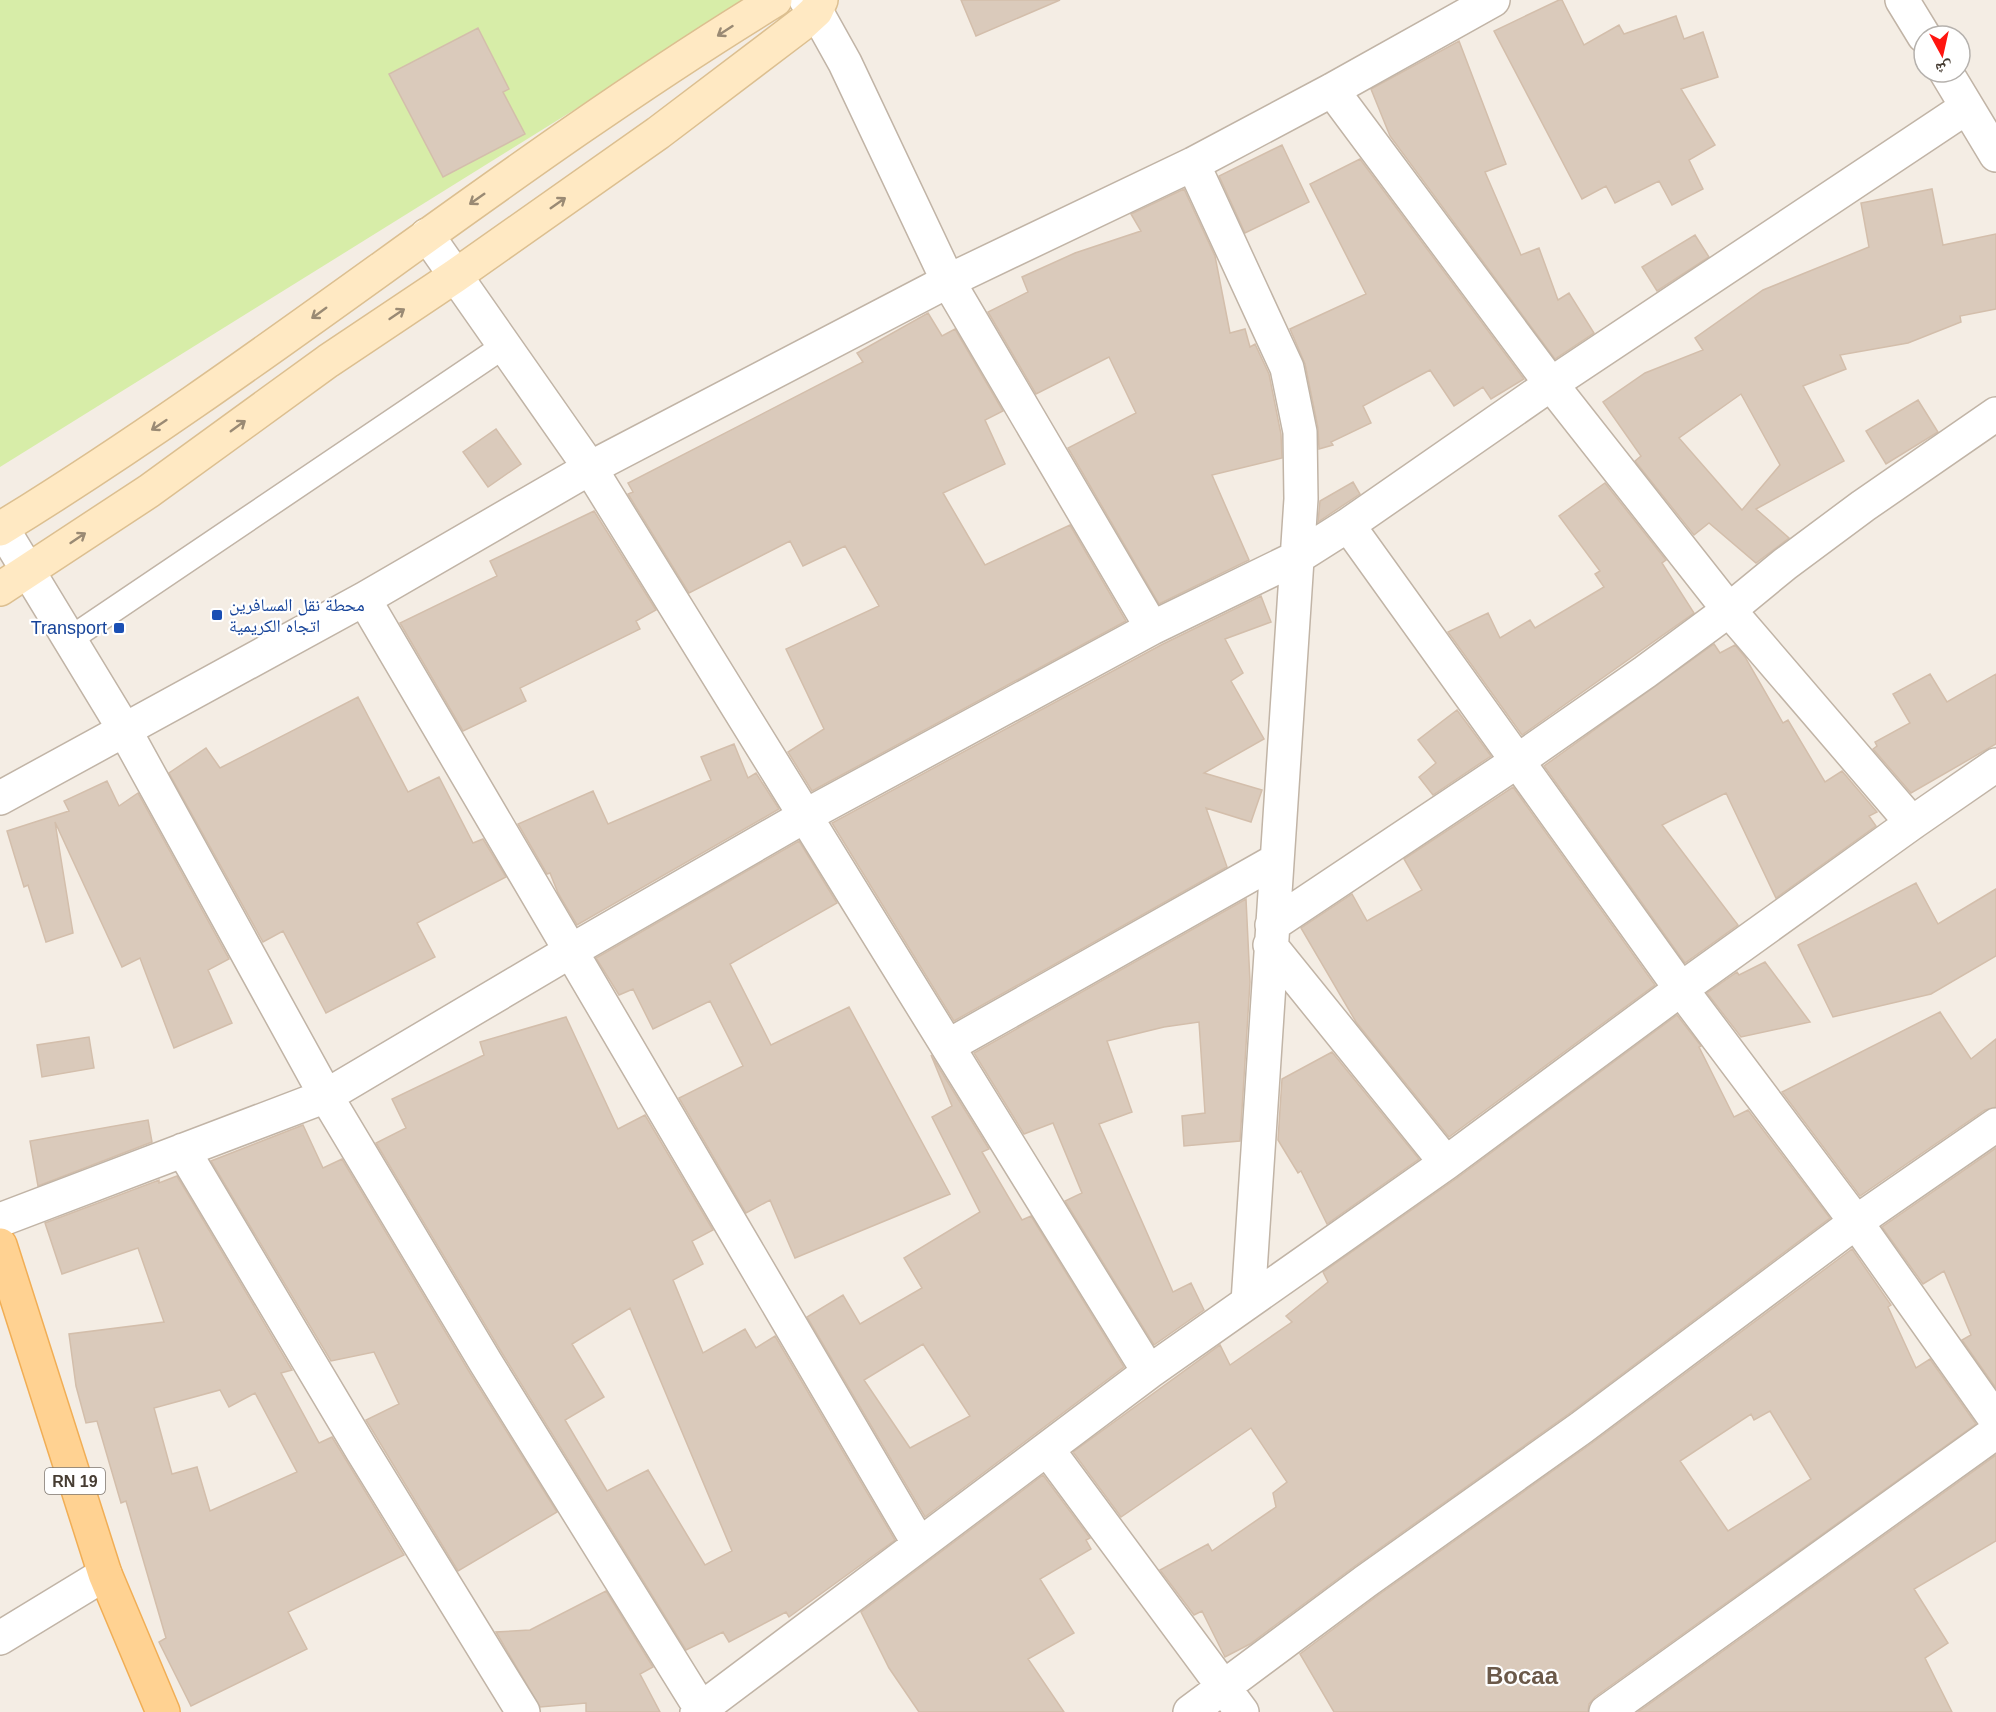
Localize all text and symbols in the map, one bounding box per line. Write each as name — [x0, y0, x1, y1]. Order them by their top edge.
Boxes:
north arrow — [1912, 24, 1972, 84]
one-way arrow — [718, 25, 734, 37]
text: ش — [1934, 58, 1954, 78]
one-way arrow — [470, 193, 486, 205]
one-way arrow — [549, 197, 565, 209]
one-way arrow — [312, 307, 328, 320]
one-way arrow — [389, 308, 405, 320]
one-way arrow — [152, 419, 168, 431]
one-way arrow — [229, 420, 245, 432]
one-way arrow — [70, 532, 87, 545]
place label: محطة نقل المسافرين اتجاه الكريمية — [229, 595, 365, 636]
marker: محطة نقل المسافرين اتجاه الكريمية — [210, 608, 224, 622]
place label: Transport — [31, 618, 107, 638]
marker: Transport — [112, 621, 126, 635]
road number: RN 19 — [45, 1468, 105, 1494]
district label: Bocaa — [1486, 1662, 1559, 1689]

